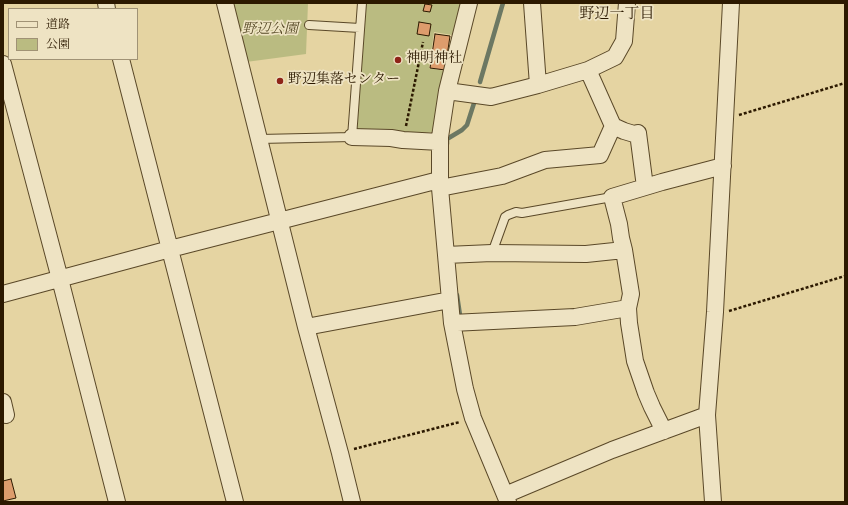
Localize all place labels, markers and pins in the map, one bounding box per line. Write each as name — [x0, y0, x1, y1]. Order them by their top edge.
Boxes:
place label: 神明神社 — [406, 52, 462, 68]
marker: 神明神社 — [393, 55, 403, 65]
place label: 野辺集落センター — [288, 73, 400, 89]
marker: 野辺集落センター — [275, 76, 285, 86]

